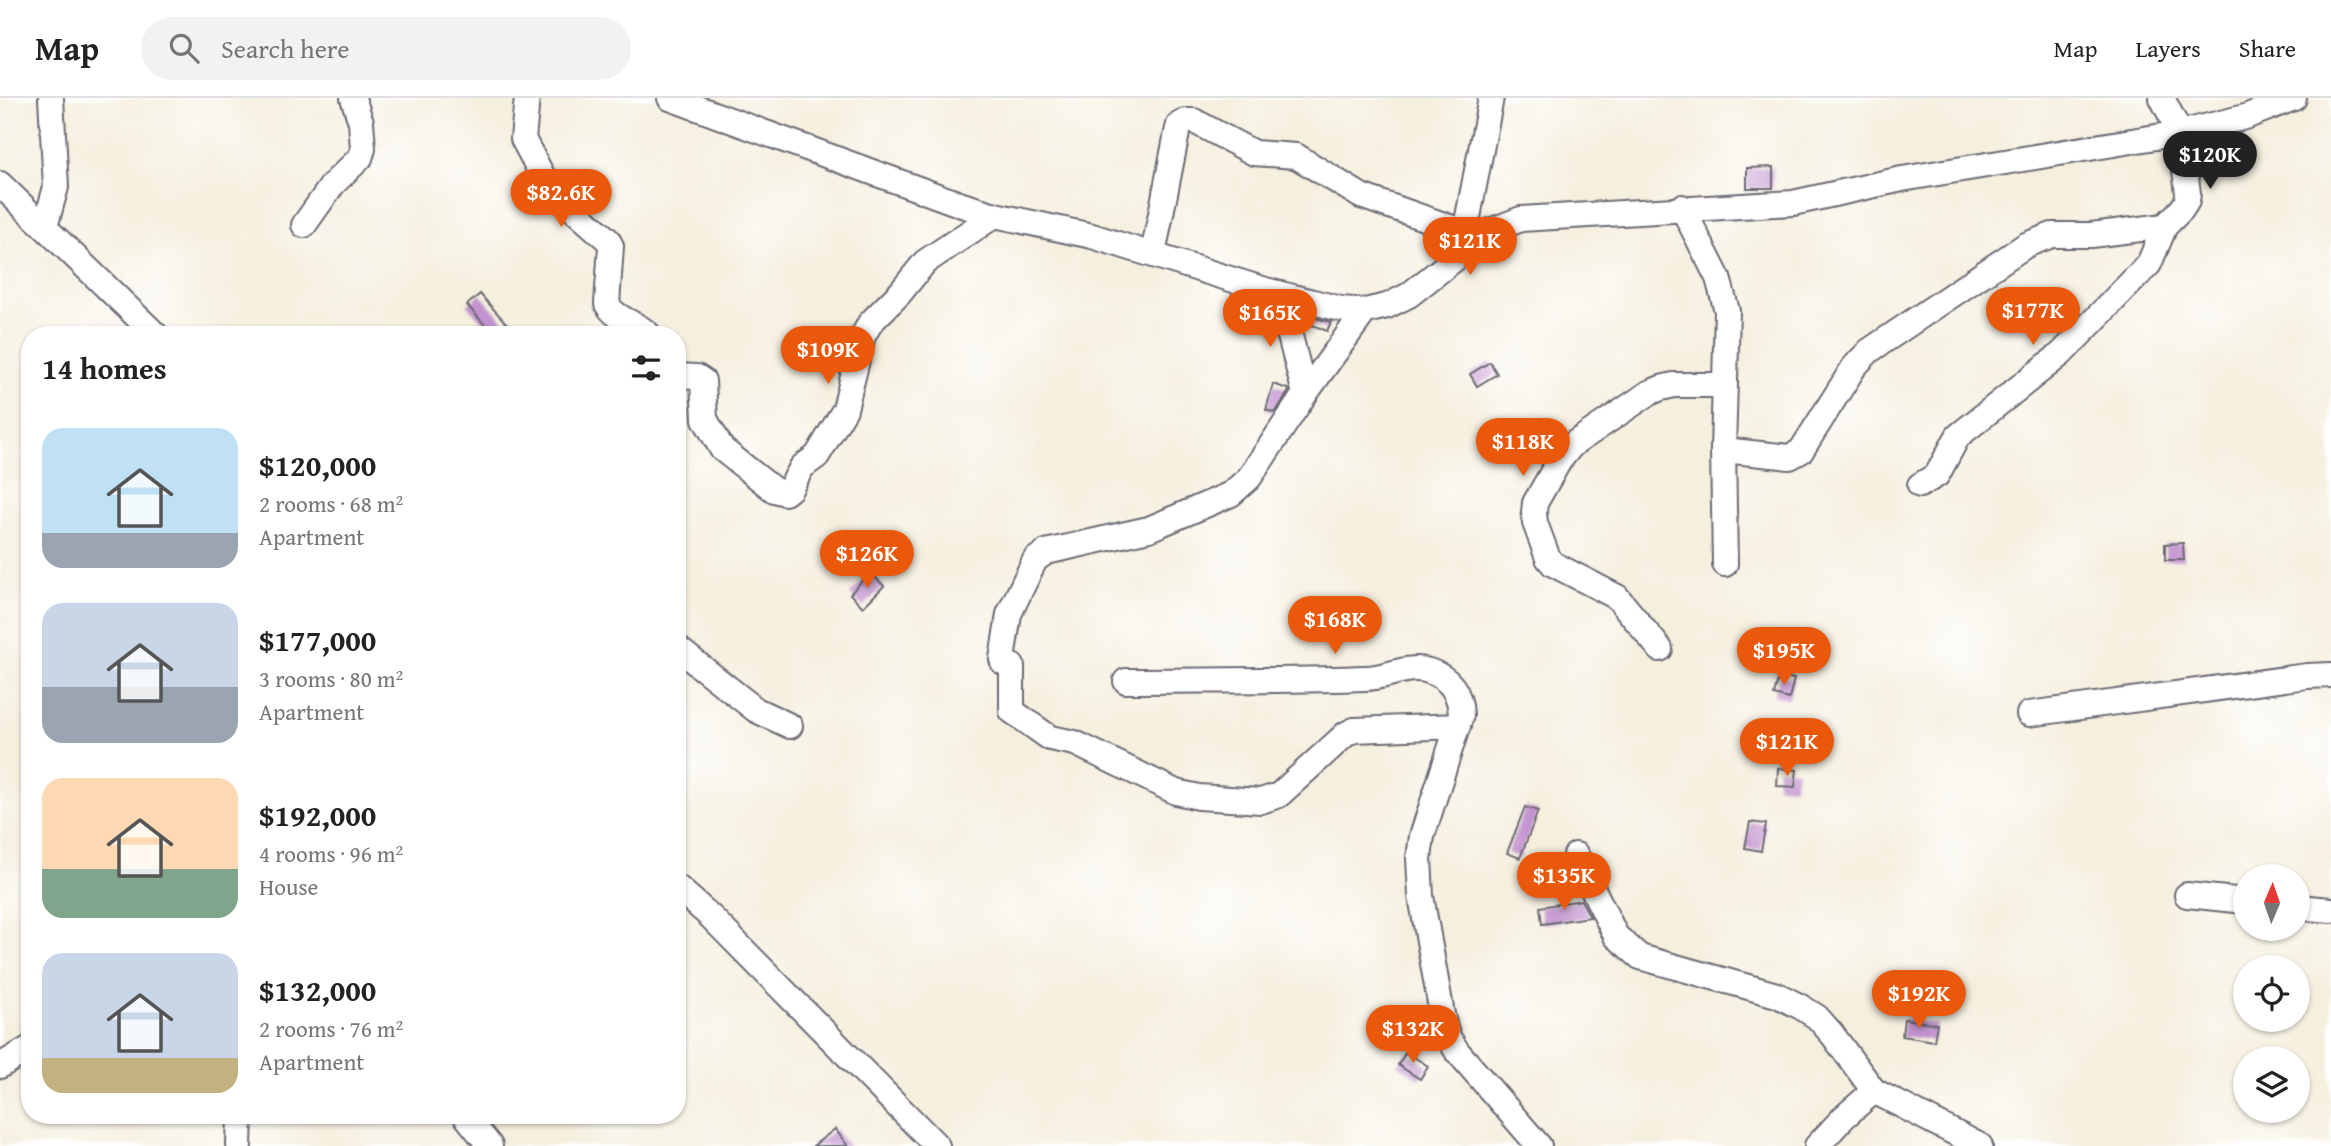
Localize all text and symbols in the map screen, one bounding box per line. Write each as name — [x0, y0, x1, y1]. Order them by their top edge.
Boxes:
search box — [141, 17, 631, 80]
text: Map — [35, 24, 99, 72]
icon: search — [165, 29, 203, 67]
text: Search here — [221, 29, 349, 68]
text: Map — [2054, 31, 2097, 66]
text: Layers — [2135, 31, 2201, 66]
text: Share — [2239, 31, 2296, 66]
pin: $120K — [2161, 132, 2259, 191]
text: $120K — [2179, 137, 2241, 170]
pin: $82.6K — [504, 170, 618, 229]
text: $82.6K — [527, 175, 595, 208]
pin: $121K — [1421, 218, 1519, 277]
text: $121K — [1439, 223, 1501, 256]
pin: $177K — [1984, 288, 2082, 347]
pin: $165K — [1221, 289, 1319, 349]
text: $177K — [2002, 293, 2064, 326]
text: $165K — [1239, 295, 1301, 328]
pin: $109K — [779, 327, 877, 386]
text: $109K — [797, 332, 859, 365]
text: 14 homes — [42, 346, 167, 390]
icon: filters — [627, 349, 665, 387]
pin: $118K — [1474, 418, 1572, 478]
text: $118K — [1492, 424, 1554, 457]
text: $120,000 — [259, 443, 376, 487]
icon: home — [98, 456, 182, 540]
text: 2 rooms · 68 m² — [259, 487, 403, 520]
text: Apartment — [259, 520, 364, 553]
pin: $126K — [818, 531, 916, 590]
text: $126K — [836, 536, 898, 569]
pin: $168K — [1286, 596, 1384, 656]
text: $168K — [1304, 602, 1366, 635]
text: $177,000 — [259, 618, 376, 662]
pin: $195K — [1735, 628, 1833, 687]
icon: home — [98, 631, 182, 715]
text: $195K — [1753, 633, 1815, 666]
text: 3 rooms · 80 m² — [259, 662, 403, 695]
text: Apartment — [259, 695, 364, 728]
pin: $121K — [1738, 718, 1836, 778]
text: $121K — [1756, 724, 1818, 757]
text: $192,000 — [259, 793, 376, 837]
icon: home — [98, 806, 182, 890]
text: 4 rooms · 96 m² — [259, 837, 403, 870]
pin: $135K — [1515, 852, 1613, 912]
text: $135K — [1533, 858, 1595, 891]
north arrow — [2233, 864, 2310, 942]
map controls — [2233, 864, 2310, 1123]
text: House — [259, 870, 318, 903]
button: locate — [2233, 955, 2310, 1032]
text: $132,000 — [259, 968, 376, 1012]
pin: $192K — [1870, 970, 1968, 1030]
text: $192K — [1888, 976, 1950, 1009]
icon: home — [98, 981, 182, 1065]
pin: $132K — [1364, 1006, 1462, 1065]
text: $132K — [1382, 1011, 1444, 1044]
text: 2 rooms · 76 m² — [259, 1012, 403, 1045]
text: Apartment — [259, 1045, 364, 1078]
button: layers — [2233, 1046, 2310, 1123]

